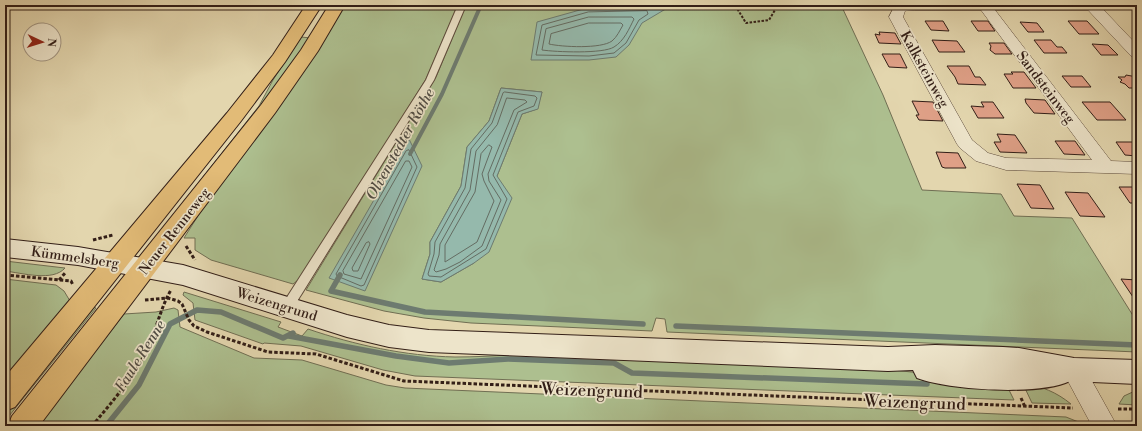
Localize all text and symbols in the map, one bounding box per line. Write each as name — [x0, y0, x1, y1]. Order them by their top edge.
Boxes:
north arrow — [22, 22, 62, 62]
street label: Kalksteinweg — [896, 28, 953, 112]
text: N — [44, 38, 58, 48]
street label: Sandsteinweg — [1012, 48, 1079, 128]
water label: Olvenstedter Röthe — [362, 85, 439, 203]
street label: Neuer Renneweg — [135, 184, 215, 279]
street label: Kümmelsberg — [30, 243, 121, 273]
street label: Weizengrund — [233, 284, 320, 326]
water label: Faule Renne — [111, 317, 170, 396]
street label: Weizengrund — [540, 378, 644, 404]
street label: Weizengrund — [863, 390, 967, 416]

